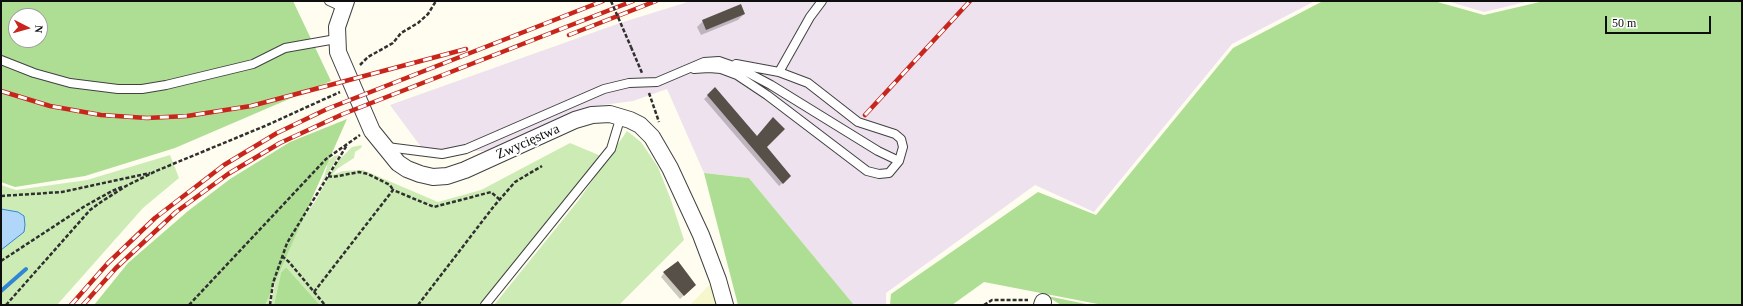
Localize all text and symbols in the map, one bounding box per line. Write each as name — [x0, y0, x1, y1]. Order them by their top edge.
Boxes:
north arrow — [8, 8, 48, 48]
scale bar — [1607, 8, 1713, 34]
text: 50 m — [1612, 16, 1636, 30]
text: N — [33, 25, 45, 34]
street label: Zwycięstwa — [494, 121, 562, 163]

